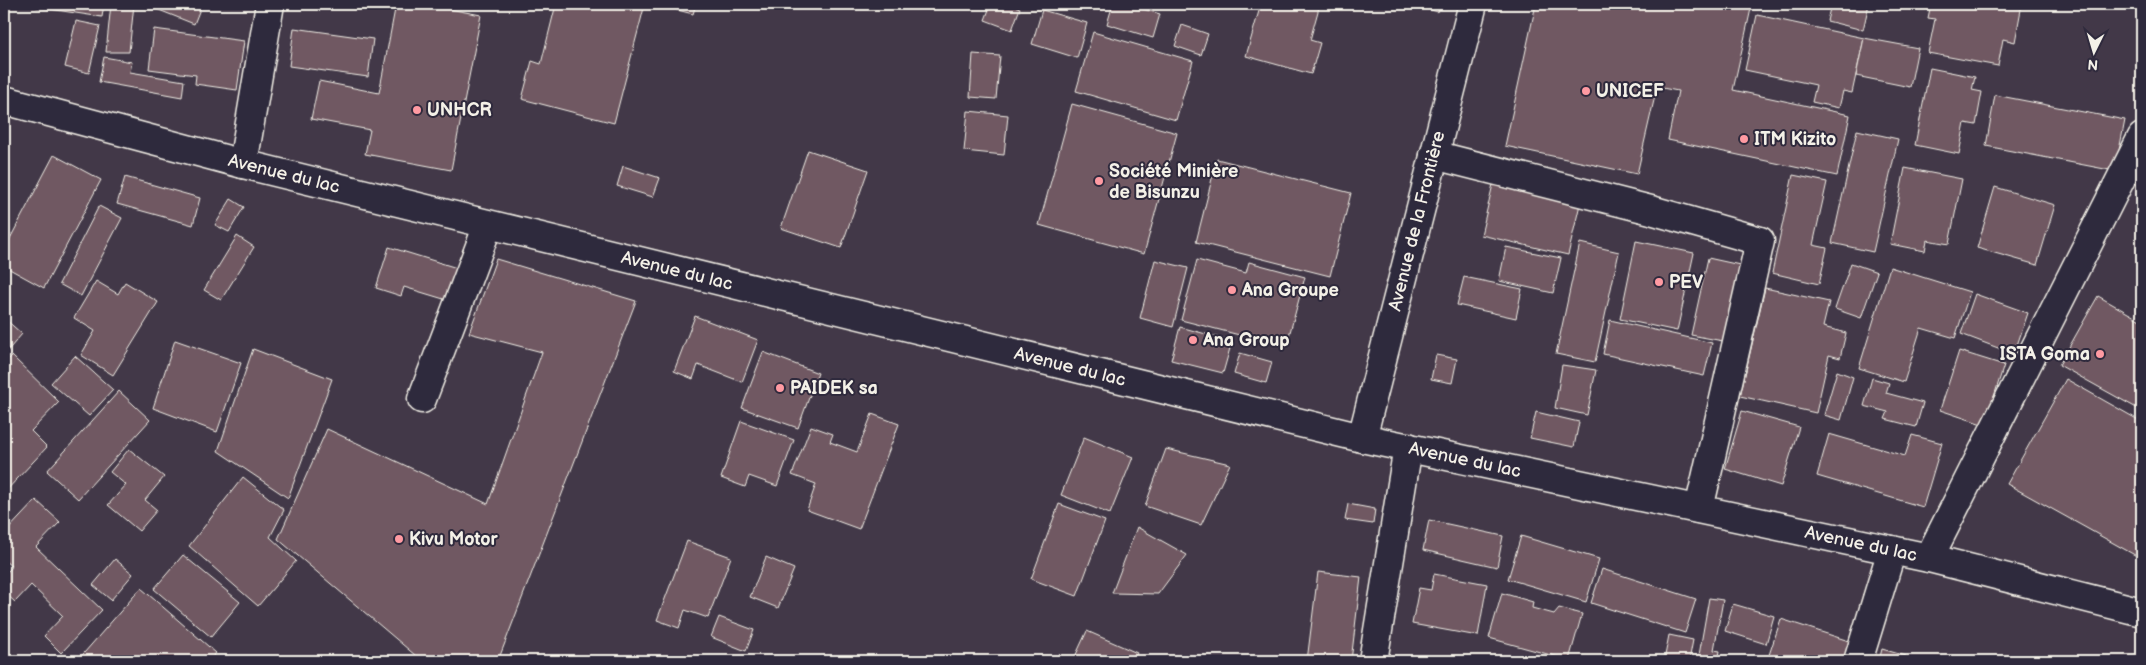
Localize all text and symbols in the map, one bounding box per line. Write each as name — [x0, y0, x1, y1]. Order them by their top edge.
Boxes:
north arrow — [2068, 28, 2118, 78]
text: N — [2087, 56, 2099, 73]
place label: UNICEF — [1596, 81, 1664, 102]
marker: UNICEF — [1580, 85, 1592, 97]
place label: UNHCR — [427, 100, 492, 121]
marker: UNHCR — [411, 104, 423, 116]
street label: Avenue de la Frontière — [1384, 129, 1450, 313]
place label: ITM Kizito — [1754, 129, 1836, 150]
marker: ITM Kizito — [1738, 133, 1750, 145]
street label: Avenue du lac — [226, 150, 342, 198]
place label: Société Minière de Bisunzu — [1109, 161, 1238, 203]
marker: Société Minière de Bisunzu — [1093, 175, 1105, 187]
street label: Avenue du lac — [619, 247, 735, 295]
place label: PEV — [1669, 272, 1703, 293]
marker: PEV — [1653, 276, 1665, 288]
place label: Ana Groupe — [1241, 280, 1339, 301]
marker: Ana Groupe — [1226, 284, 1238, 296]
place label: Ana Group — [1202, 330, 1290, 351]
marker: Ana Group — [1187, 334, 1199, 346]
street label: Avenue du lac — [1012, 343, 1128, 391]
place label: ISTA Goma — [2000, 344, 2090, 365]
marker: ISTA Goma — [2094, 348, 2106, 360]
place label: PAIDEK sa — [790, 378, 878, 399]
marker: PAIDEK sa — [774, 382, 786, 394]
street label: Avenue du lac — [1407, 438, 1523, 482]
street label: Avenue du lac — [1803, 522, 1919, 566]
place label: Kivu Motor — [409, 529, 499, 550]
marker: Kivu Motor — [393, 533, 405, 545]

